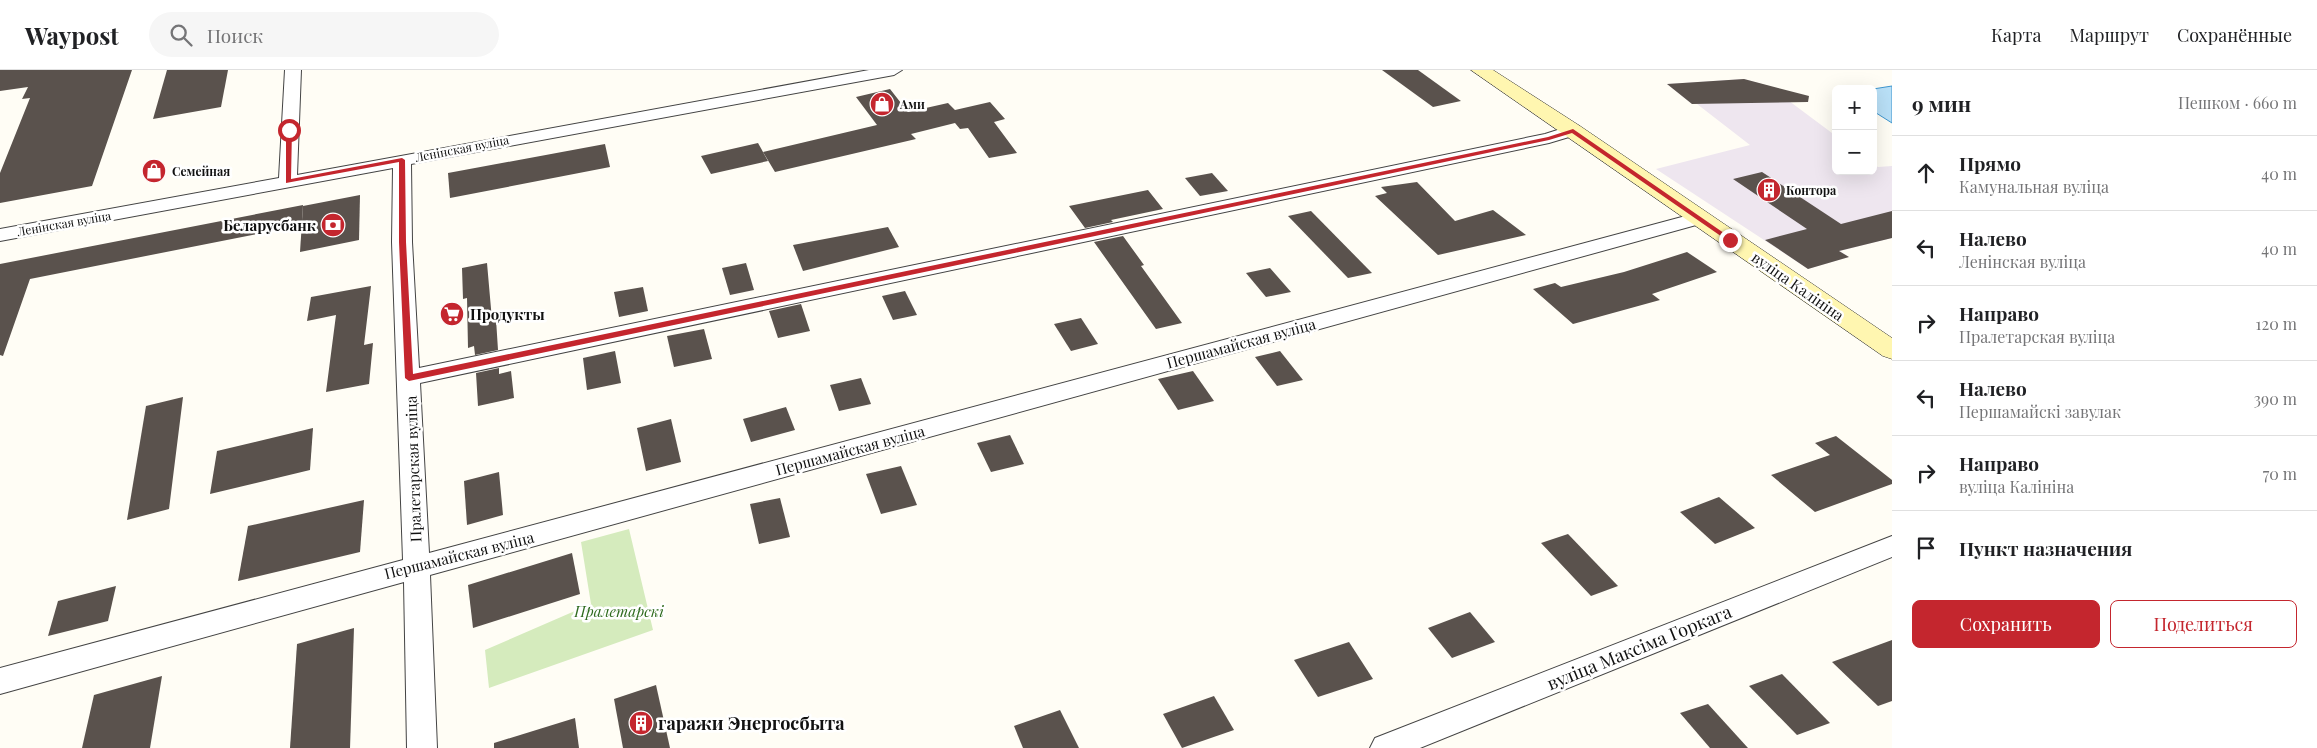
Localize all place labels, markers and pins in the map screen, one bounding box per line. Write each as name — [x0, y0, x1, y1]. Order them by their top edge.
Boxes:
shop icon: Ами — [869, 91, 895, 117]
place label: Ами — [899, 96, 925, 112]
shop icon: Семейная — [141, 158, 167, 184]
place label: Семейная — [172, 163, 230, 179]
building icon: Контора — [1756, 177, 1782, 203]
place label: Контора — [1786, 182, 1837, 198]
bank icon: Беларусбанк — [320, 212, 346, 238]
place label: Беларусбанк — [223, 215, 317, 235]
supermarket icon: Продукты — [439, 301, 465, 327]
place label: Продукты — [470, 304, 545, 324]
building icon: гаражи Энергосбыта — [628, 710, 654, 736]
place label: гаражи Энергосбыта — [658, 711, 845, 735]

